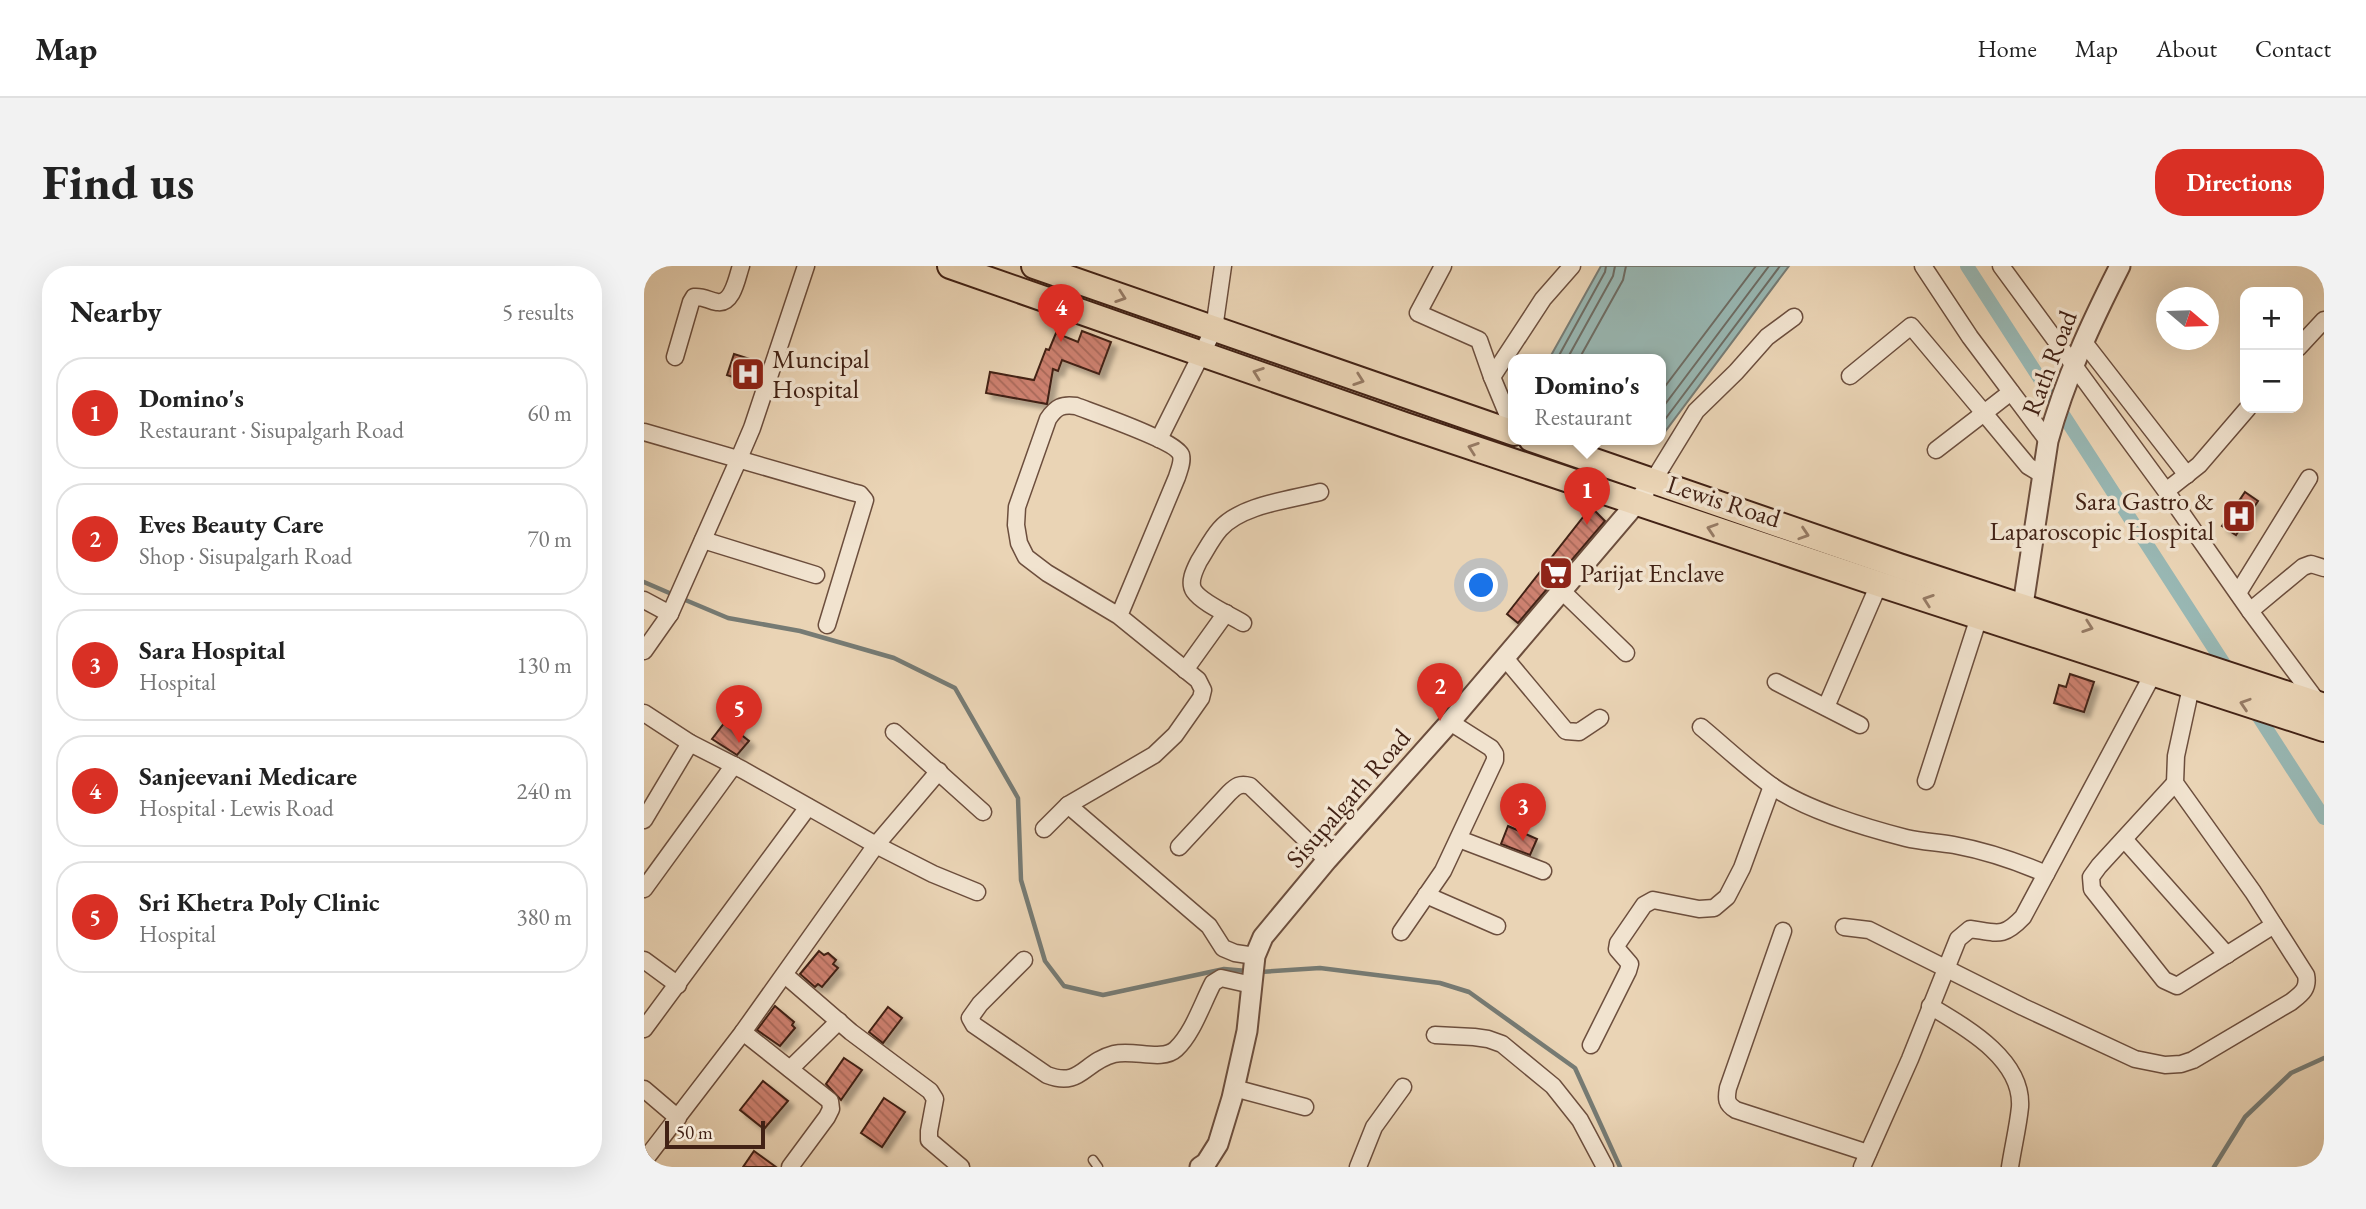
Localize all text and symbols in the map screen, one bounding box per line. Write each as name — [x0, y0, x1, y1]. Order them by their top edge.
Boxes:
text: Map — [35, 27, 97, 70]
text: Home — [1977, 33, 2037, 64]
text: Map — [2075, 33, 2118, 64]
text: About — [2156, 33, 2217, 64]
text: Contact — [2255, 33, 2331, 64]
button: Directions — [2155, 149, 2324, 216]
text: Find us — [42, 150, 194, 214]
pin: 4 — [1038, 284, 1084, 342]
north arrow — [2156, 287, 2219, 350]
map controls — [2240, 287, 2303, 413]
button: + — [2240, 287, 2303, 350]
one-way arrow — [1115, 289, 1127, 303]
text: Nearby — [70, 292, 162, 331]
text: 5 results — [502, 297, 574, 327]
street label: Rath Road — [2013, 305, 2085, 420]
place label: Muncipal Hospital — [772, 342, 869, 406]
button: − — [2240, 350, 2303, 413]
popup — [1508, 354, 1666, 445]
hospital icon: Muncipal Hospital — [729, 355, 767, 393]
one-way arrow — [1252, 367, 1265, 381]
text: Domino's — [1535, 368, 1639, 402]
one-way arrow — [1353, 372, 1365, 386]
text: Domino's — [139, 381, 244, 415]
text: 1 — [89, 398, 101, 428]
text: 60 m — [527, 398, 572, 428]
text: Restaurant — [1535, 402, 1632, 432]
text: Restaurant · Sisupalgarh Road — [139, 415, 404, 445]
one-way arrow — [1467, 442, 1479, 456]
pin: 1 — [1564, 467, 1610, 525]
street label: Lewis Road — [1663, 467, 1786, 536]
place label: Sara Gastro & Laparoscopic Hospital — [1990, 484, 2214, 548]
hospital icon: Sara Gastro & Laparoscopic Hospital — [2220, 497, 2258, 535]
text: Eves Beauty Care — [139, 507, 324, 541]
one-way arrow — [1706, 522, 1718, 537]
text: 2 — [89, 524, 101, 554]
text: 70 m — [527, 524, 572, 554]
one-way arrow — [1798, 526, 1810, 540]
text: Shop · Sisupalgarh Road — [139, 541, 352, 571]
supermarket icon: Parijat Enclave — [1537, 554, 1575, 592]
place label: Parijat Enclave — [1580, 556, 1724, 590]
your location — [1464, 568, 1498, 602]
one-way arrow — [1922, 594, 1934, 608]
one-way arrow — [2081, 619, 2093, 633]
text: Sara Hospital — [139, 633, 285, 667]
text: 3 — [89, 650, 101, 680]
text: 130 m — [516, 650, 572, 680]
pin: 2 — [1417, 663, 1463, 721]
text: Hospital — [139, 667, 216, 697]
pin: 5 — [716, 685, 762, 743]
one-way arrow — [2240, 698, 2252, 713]
street label: Sisupalgarh Road — [1278, 721, 1418, 875]
text: Sanjeevani Medicare — [139, 759, 357, 793]
text: 4 — [89, 776, 101, 806]
text: 240 m — [516, 776, 572, 806]
pin: 3 — [1500, 783, 1546, 841]
text: Hospital · Lewis Road — [139, 793, 334, 823]
text: Sri Khetra Poly Clinic — [139, 885, 380, 919]
text: 5 — [89, 902, 101, 932]
text: 380 m — [516, 902, 572, 932]
text: Hospital — [139, 919, 216, 949]
scale bar — [665, 1118, 765, 1150]
text: 50 m — [676, 1120, 713, 1145]

